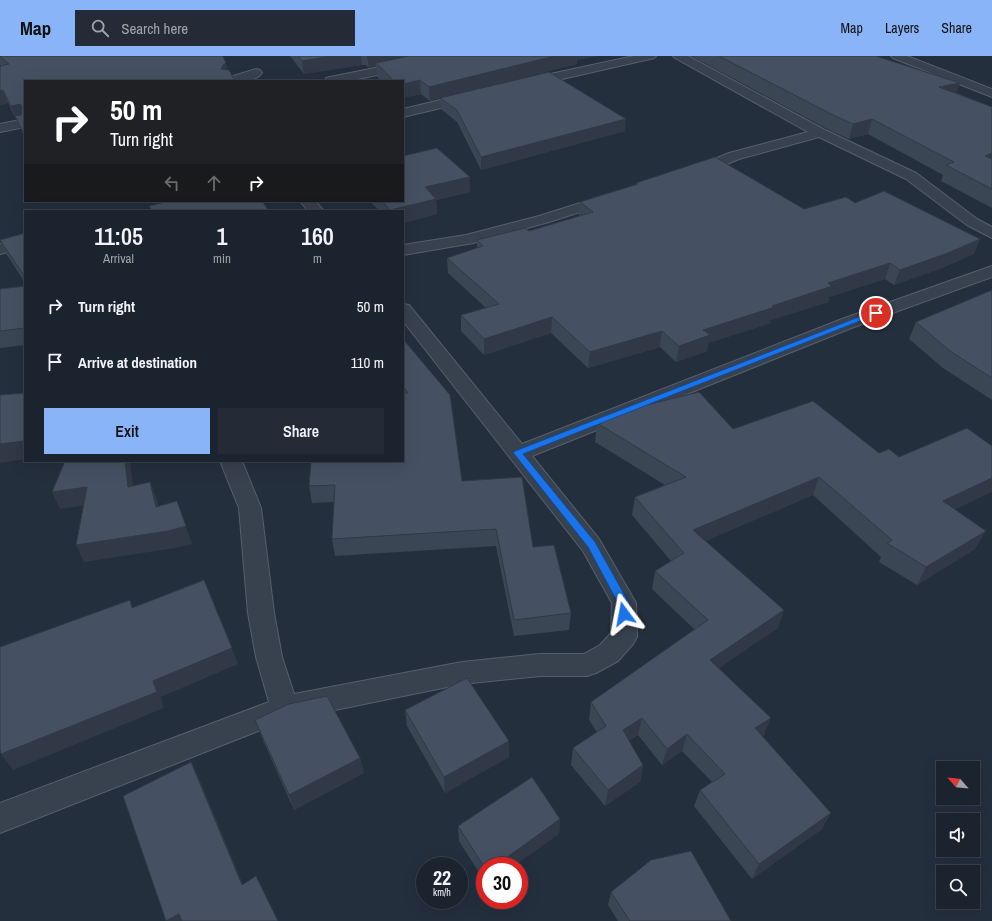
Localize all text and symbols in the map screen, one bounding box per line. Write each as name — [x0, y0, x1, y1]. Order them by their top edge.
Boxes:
search box — [75, 10, 355, 46]
text: Map — [20, 15, 51, 41]
icon: search — [89, 17, 111, 39]
text: Search here — [121, 18, 188, 39]
text: Map — [841, 19, 863, 37]
text: Layers — [885, 19, 919, 37]
text: Share — [941, 19, 972, 37]
text: 50 m — [110, 91, 162, 129]
icon: right — [44, 96, 96, 148]
text: Turn right — [110, 127, 173, 152]
icon: left — [161, 172, 183, 194]
icon: ahead — [203, 172, 225, 194]
icon: right — [245, 172, 267, 194]
text: 11:05 — [94, 220, 143, 252]
text: 1 — [216, 220, 227, 252]
text: 160 — [301, 220, 334, 252]
text: Arrival — [103, 250, 134, 267]
text: min — [213, 250, 231, 267]
text: m — [313, 250, 322, 267]
icon: right — [44, 295, 66, 317]
text: Turn right — [78, 296, 135, 317]
text: 50 m — [357, 296, 384, 317]
pin — [859, 296, 893, 330]
icon: arrive — [865, 302, 887, 324]
icon: arrive — [44, 351, 66, 373]
text: Arrive at destination — [78, 352, 197, 373]
text: 110 m — [351, 352, 384, 373]
button: Exit — [44, 408, 210, 454]
button: Share — [218, 408, 384, 454]
position arrow — [603, 593, 645, 635]
north arrow — [936, 761, 980, 805]
map controls — [936, 761, 980, 909]
button: sound — [936, 813, 980, 857]
speed limit sign: 30 — [476, 857, 528, 909]
text: 22 — [433, 864, 451, 891]
button: search — [936, 865, 980, 909]
text: km/h — [433, 886, 451, 899]

